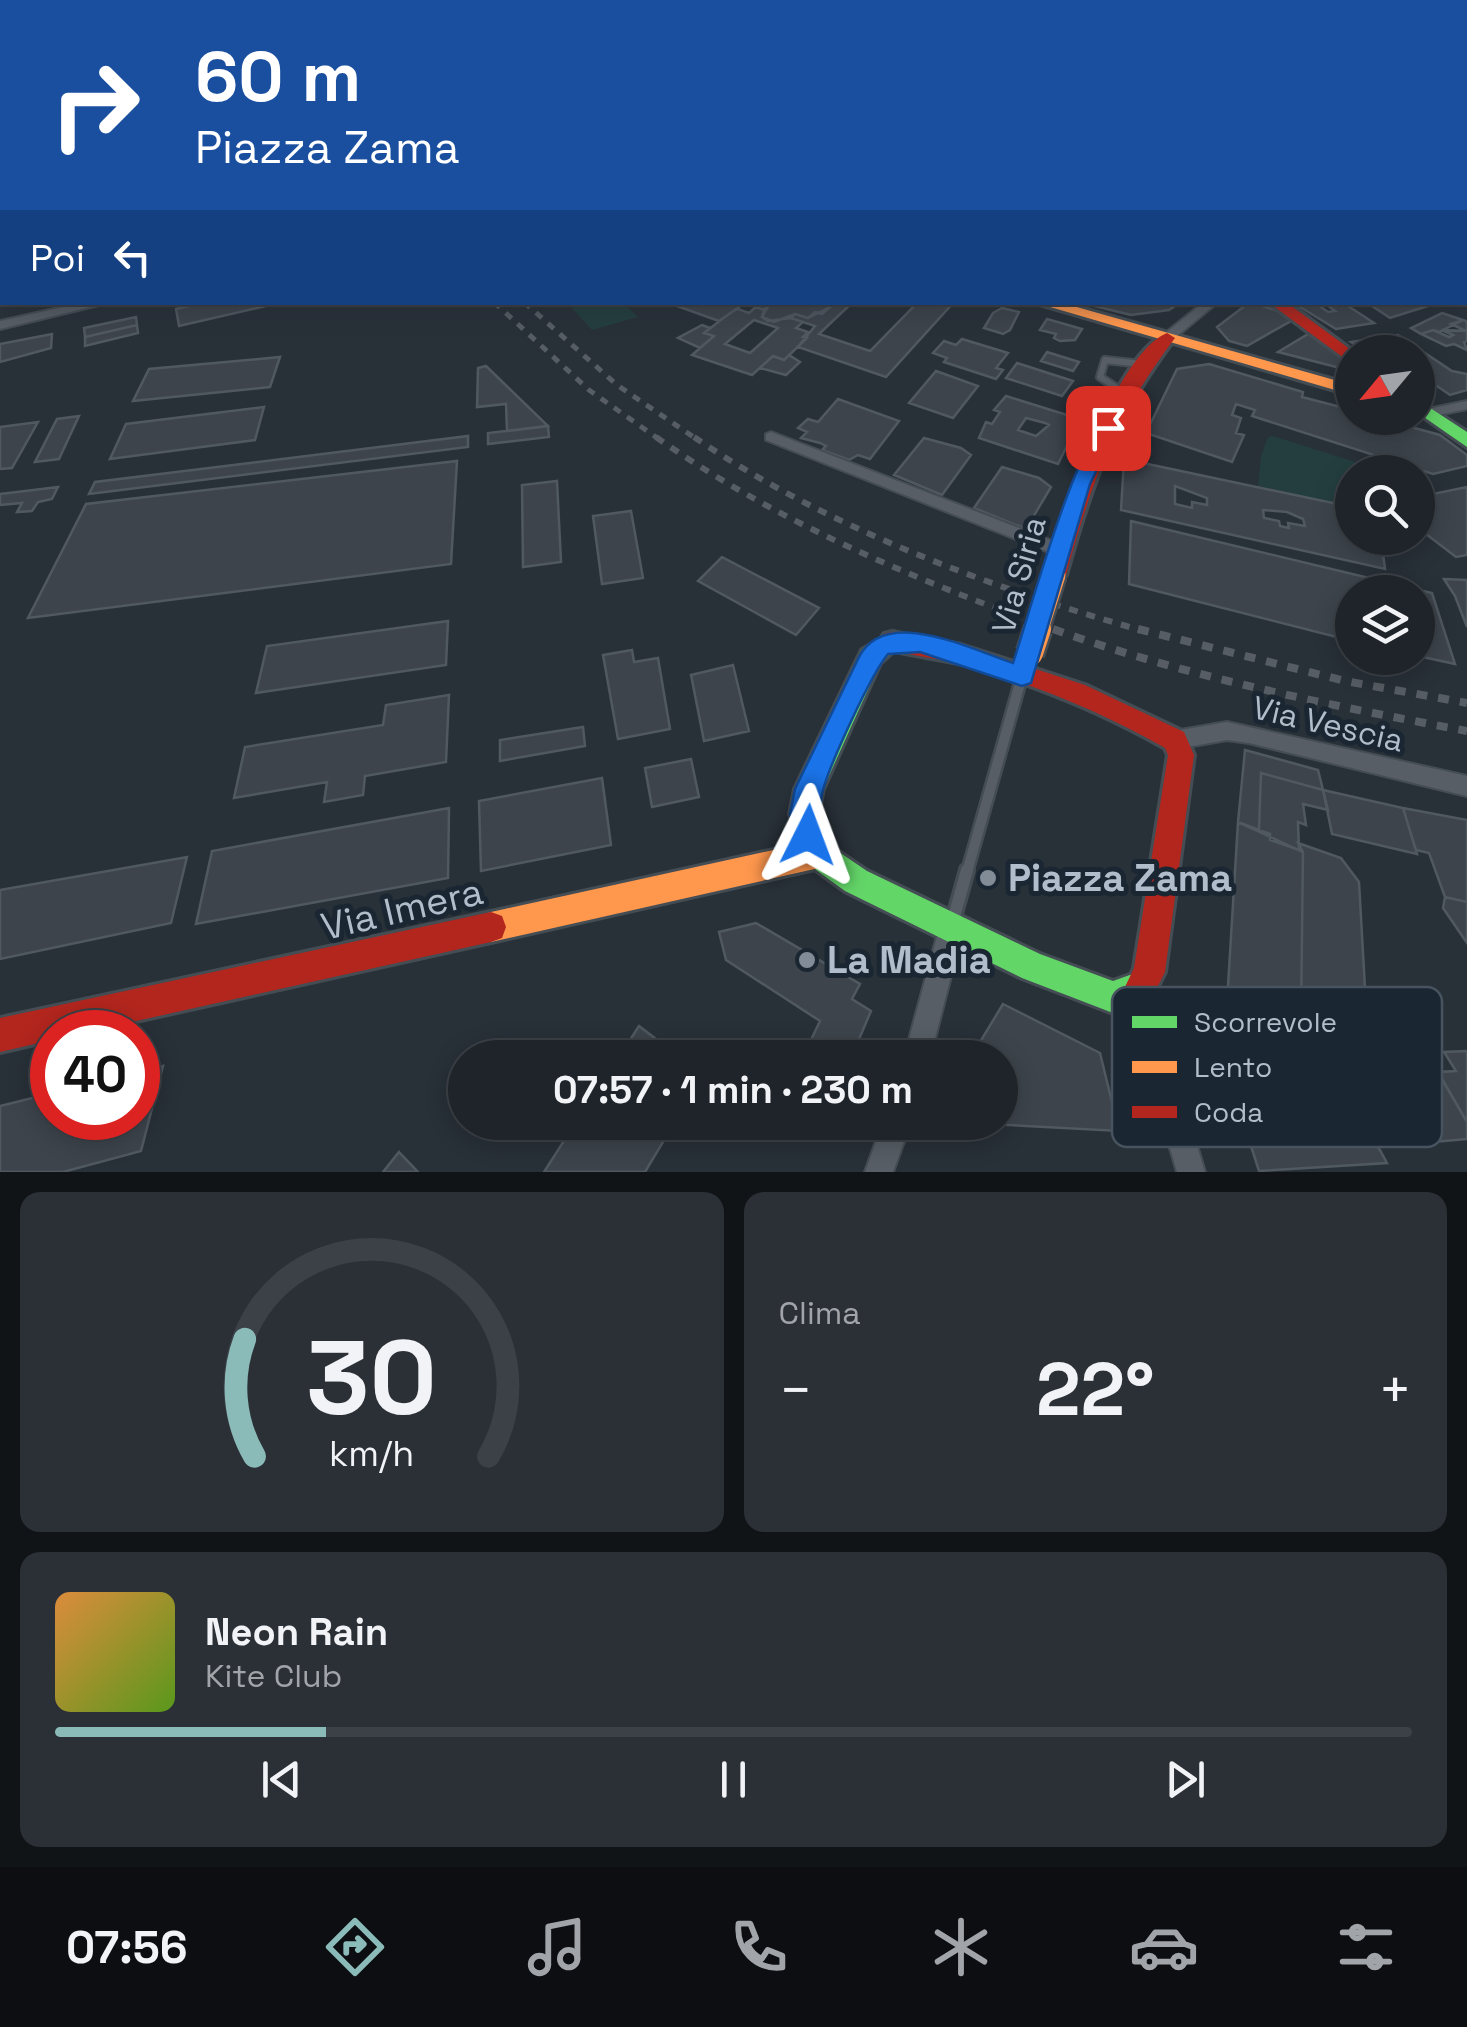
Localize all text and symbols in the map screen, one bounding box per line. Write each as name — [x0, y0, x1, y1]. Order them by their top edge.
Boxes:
text: 60 m — [195, 32, 361, 121]
icon: right — [30, 40, 160, 170]
text: Piazza Zama — [195, 119, 460, 176]
icon: left — [105, 230, 160, 285]
text: Poi — [30, 234, 85, 282]
north arrow — [1335, 335, 1435, 435]
map controls — [1335, 335, 1435, 675]
pin — [1066, 386, 1151, 471]
icon: arrive — [1081, 401, 1136, 456]
button: search — [1335, 455, 1435, 555]
street label: Via Siria — [983, 512, 1055, 638]
button: layers — [1335, 575, 1435, 675]
street label: Via Vescia — [1249, 687, 1407, 761]
position arrow — [756, 783, 860, 887]
place label: Piazza Zama — [1008, 854, 1232, 902]
street label: Via Imera — [316, 867, 488, 951]
marker: Piazza Zama — [977, 867, 999, 889]
place label: La Madia — [827, 936, 991, 984]
marker: La Madia — [796, 949, 818, 971]
legend — [1112, 987, 1442, 1147]
text: Scorrevole — [1194, 1004, 1337, 1040]
speed limit sign: 40 — [30, 1010, 160, 1140]
text: Lento — [1194, 1049, 1272, 1085]
text: 07:57 · 1 min · 230 m — [553, 1066, 913, 1114]
text: Coda — [1194, 1094, 1263, 1130]
text: Clima — [779, 1293, 861, 1333]
text: 30 — [306, 1312, 437, 1444]
text: 22° — [1036, 1341, 1155, 1437]
text: − — [779, 1355, 813, 1425]
text: + — [1378, 1355, 1412, 1425]
text: km/h — [329, 1431, 414, 1476]
text: Neon Rain — [205, 1608, 388, 1656]
text: Kite Club — [205, 1656, 342, 1696]
icon: previous — [254, 1752, 309, 1807]
icon: pause — [706, 1752, 761, 1807]
icon: next — [1158, 1752, 1213, 1807]
icon: directions — [320, 1912, 390, 1982]
icon: music — [522, 1912, 592, 1982]
icon: phone — [724, 1912, 794, 1982]
icon: climate — [926, 1912, 996, 1982]
icon: car — [1129, 1912, 1199, 1982]
icon: filters — [1331, 1912, 1401, 1982]
text: 07:56 — [66, 1919, 188, 1976]

